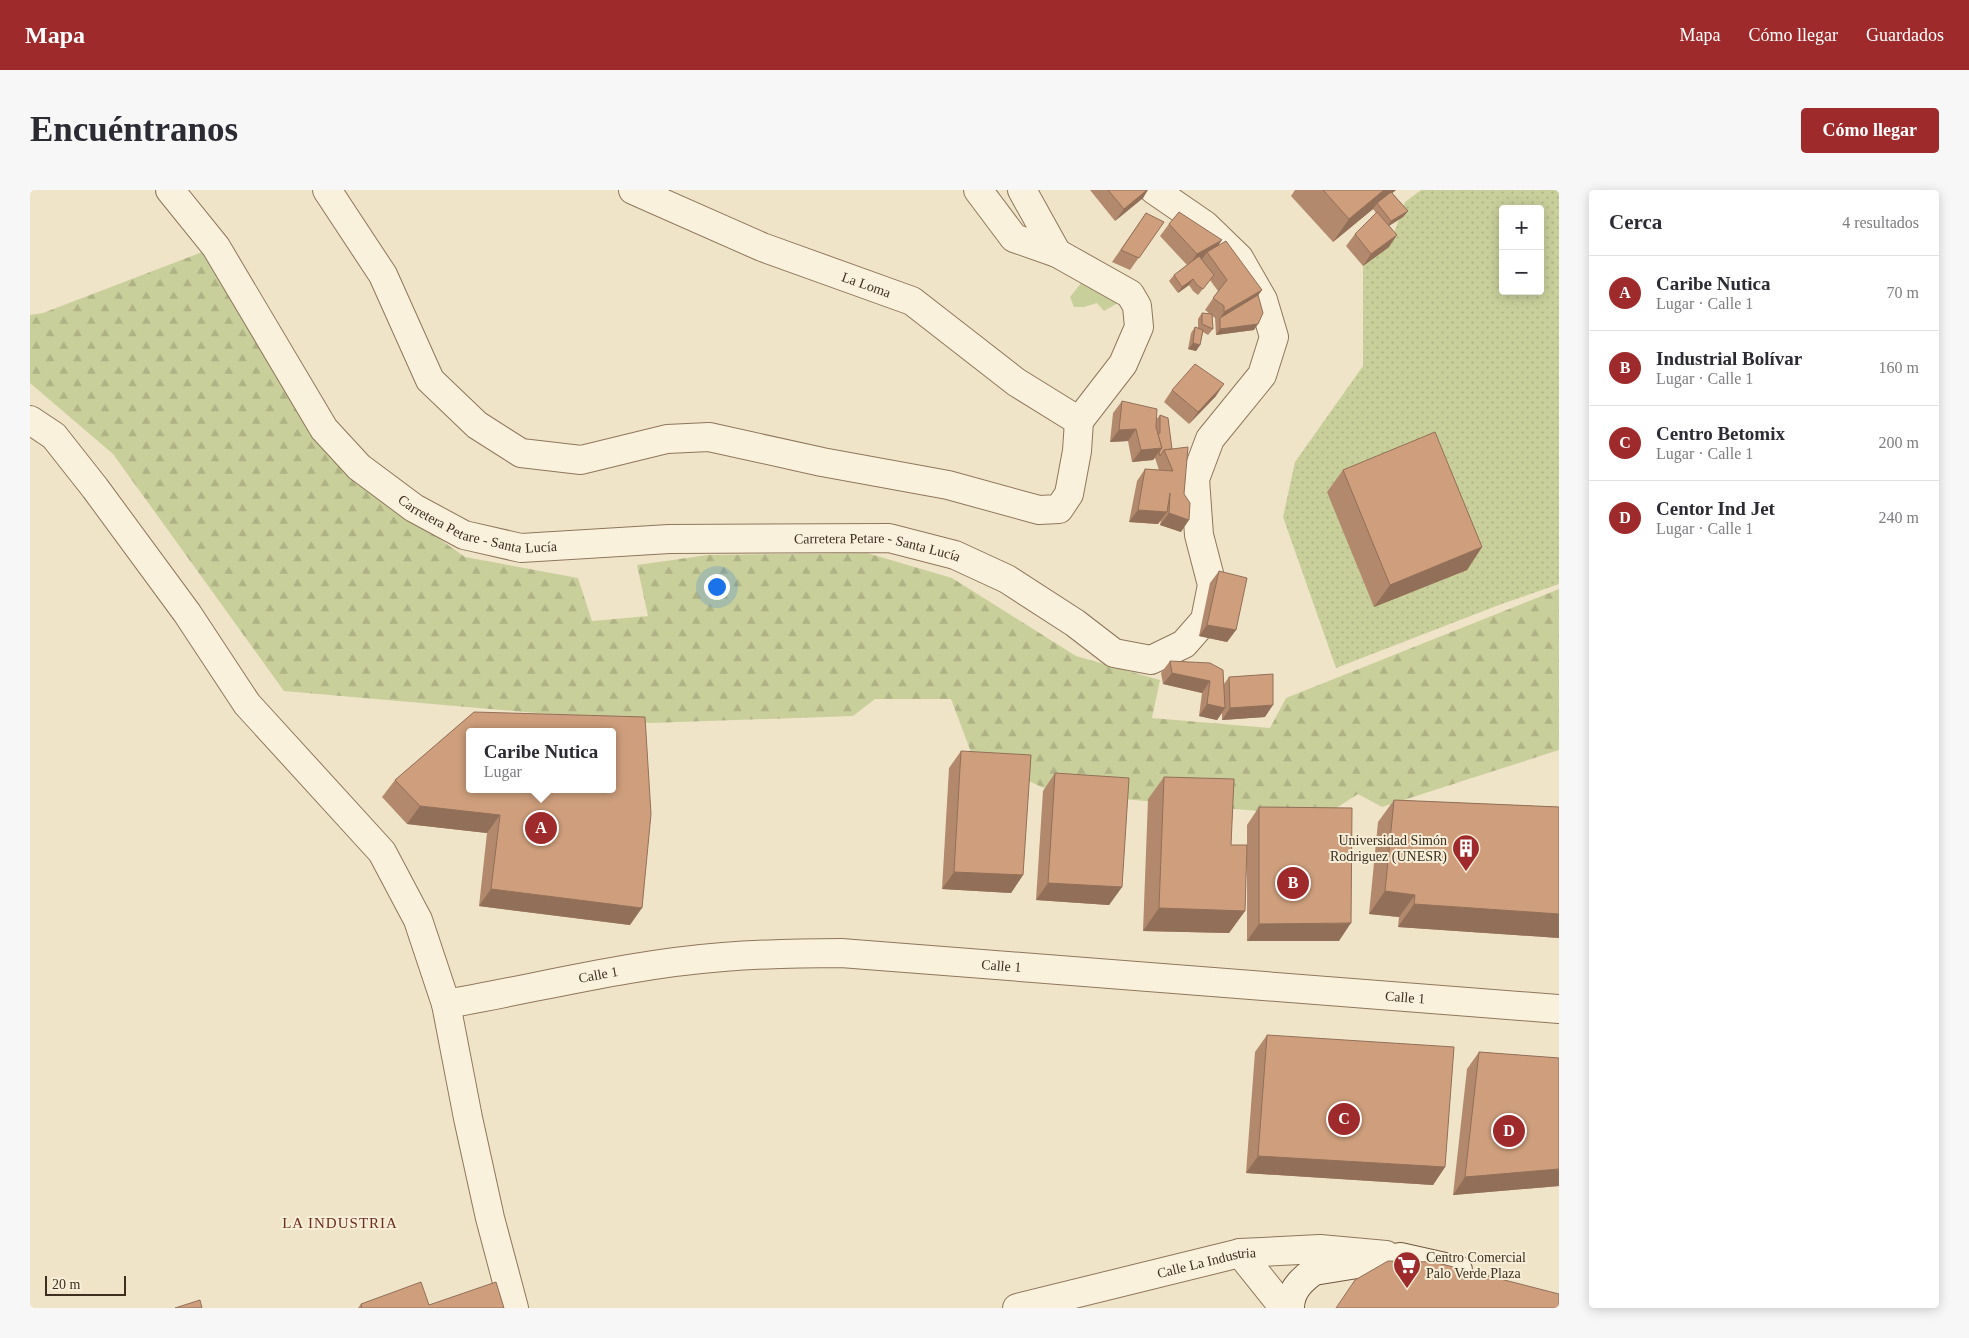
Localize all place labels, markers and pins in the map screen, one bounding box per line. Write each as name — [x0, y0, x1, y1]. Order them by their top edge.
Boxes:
pin: A — [525, 809, 557, 847]
place label: Universidad Simón Rodriguez (UNESR) — [1330, 833, 1447, 865]
building icon: Universidad Simón Rodriguez (UNESR) — [1451, 833, 1481, 872]
pin: B — [1277, 864, 1309, 902]
pin: C — [1328, 1100, 1360, 1138]
pin: D — [1493, 1112, 1525, 1150]
supermarket icon: Centro Comercial Palo Verde Plaza — [1392, 1250, 1422, 1289]
place label: Centro Comercial Palo Verde Plaza — [1426, 1250, 1526, 1281]

